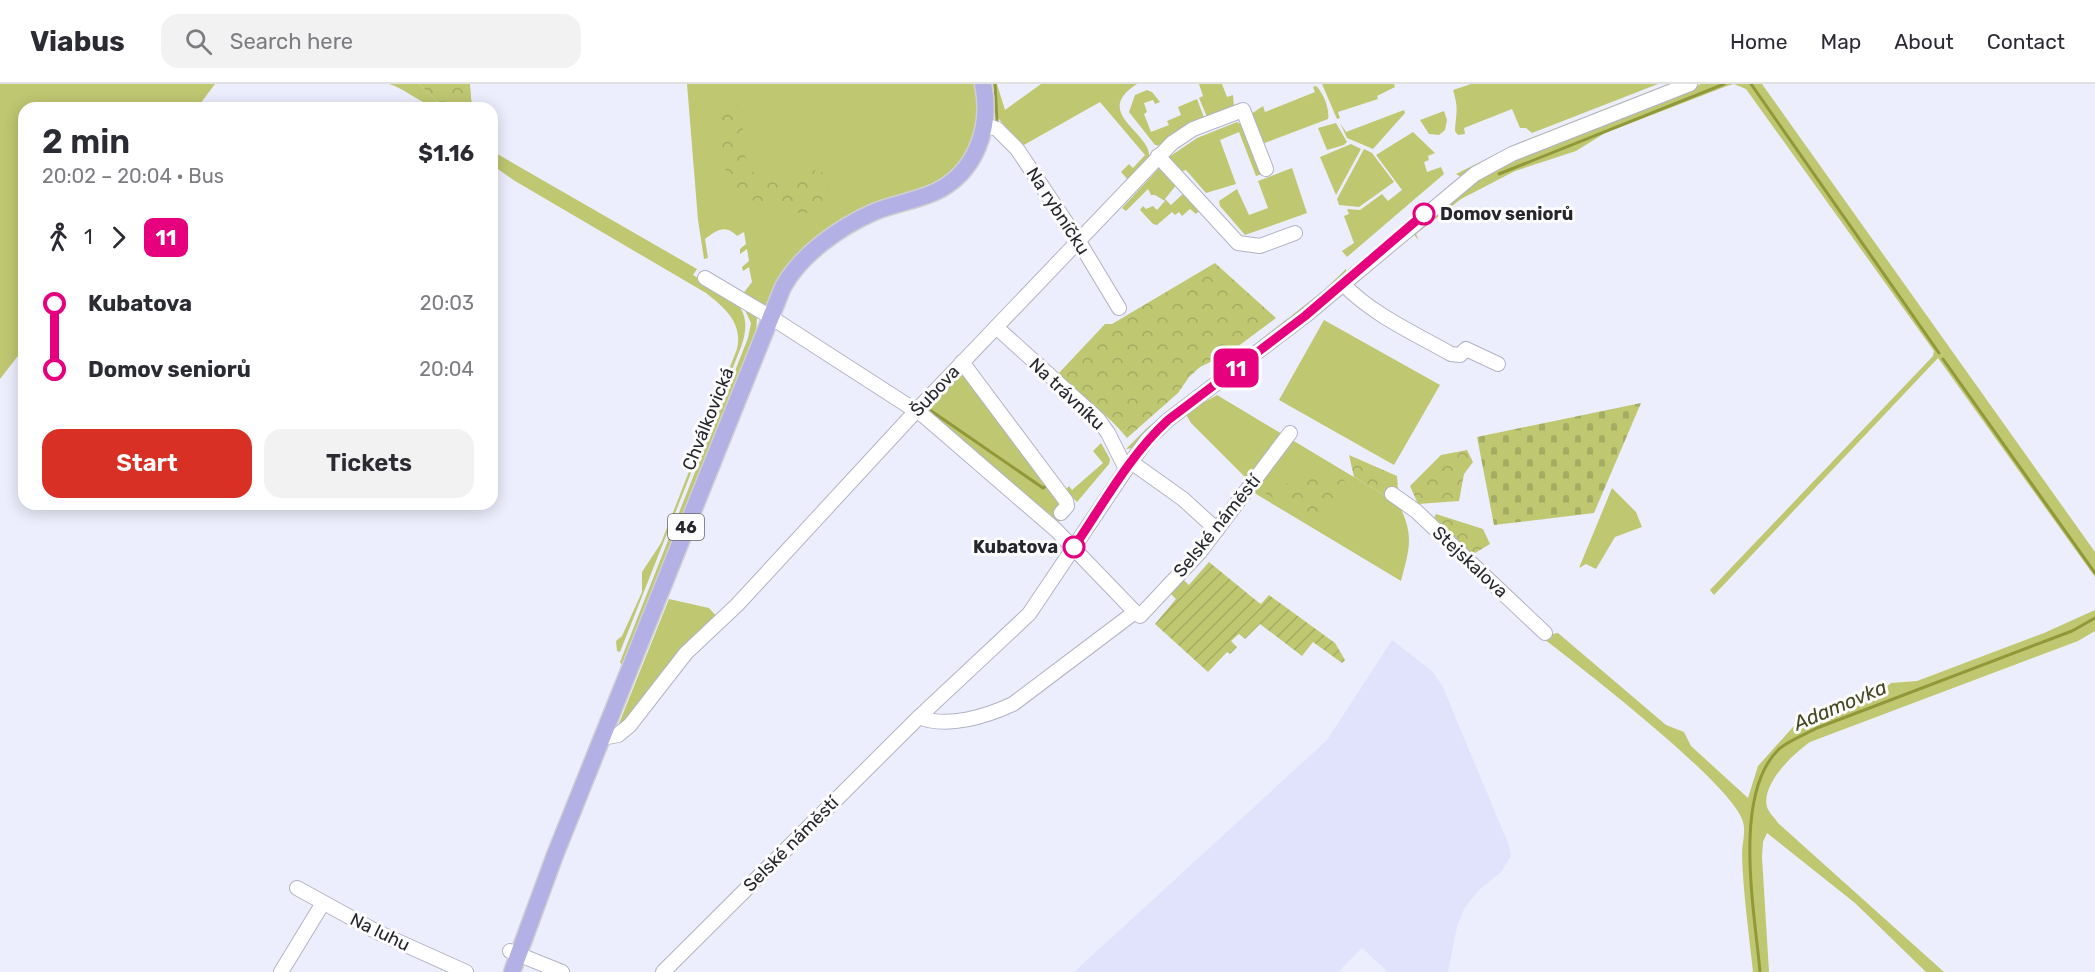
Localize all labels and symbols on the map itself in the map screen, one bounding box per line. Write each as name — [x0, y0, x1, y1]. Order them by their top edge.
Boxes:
street label: Na rybníčku — [1022, 163, 1094, 259]
marker: Domov seniorů — [1413, 203, 1435, 225]
place label: Domov seniorů — [1440, 203, 1573, 225]
line badge: 11 — [1209, 348, 1263, 388]
street label: Na trávníku — [1025, 353, 1109, 435]
street label: Šubova — [906, 361, 964, 421]
street label: Chválkovická — [677, 364, 739, 474]
street label: Selské náměstí — [1169, 469, 1266, 582]
road number: 46 — [668, 514, 704, 540]
street label: Stejskalova — [1428, 522, 1512, 602]
place label: Kubatova — [973, 536, 1058, 558]
marker: Kubatova — [1063, 536, 1085, 558]
water label: Adamovka — [1789, 675, 1890, 736]
street label: Selské náměstí — [739, 791, 844, 896]
street label: Na luhu — [346, 908, 414, 956]

